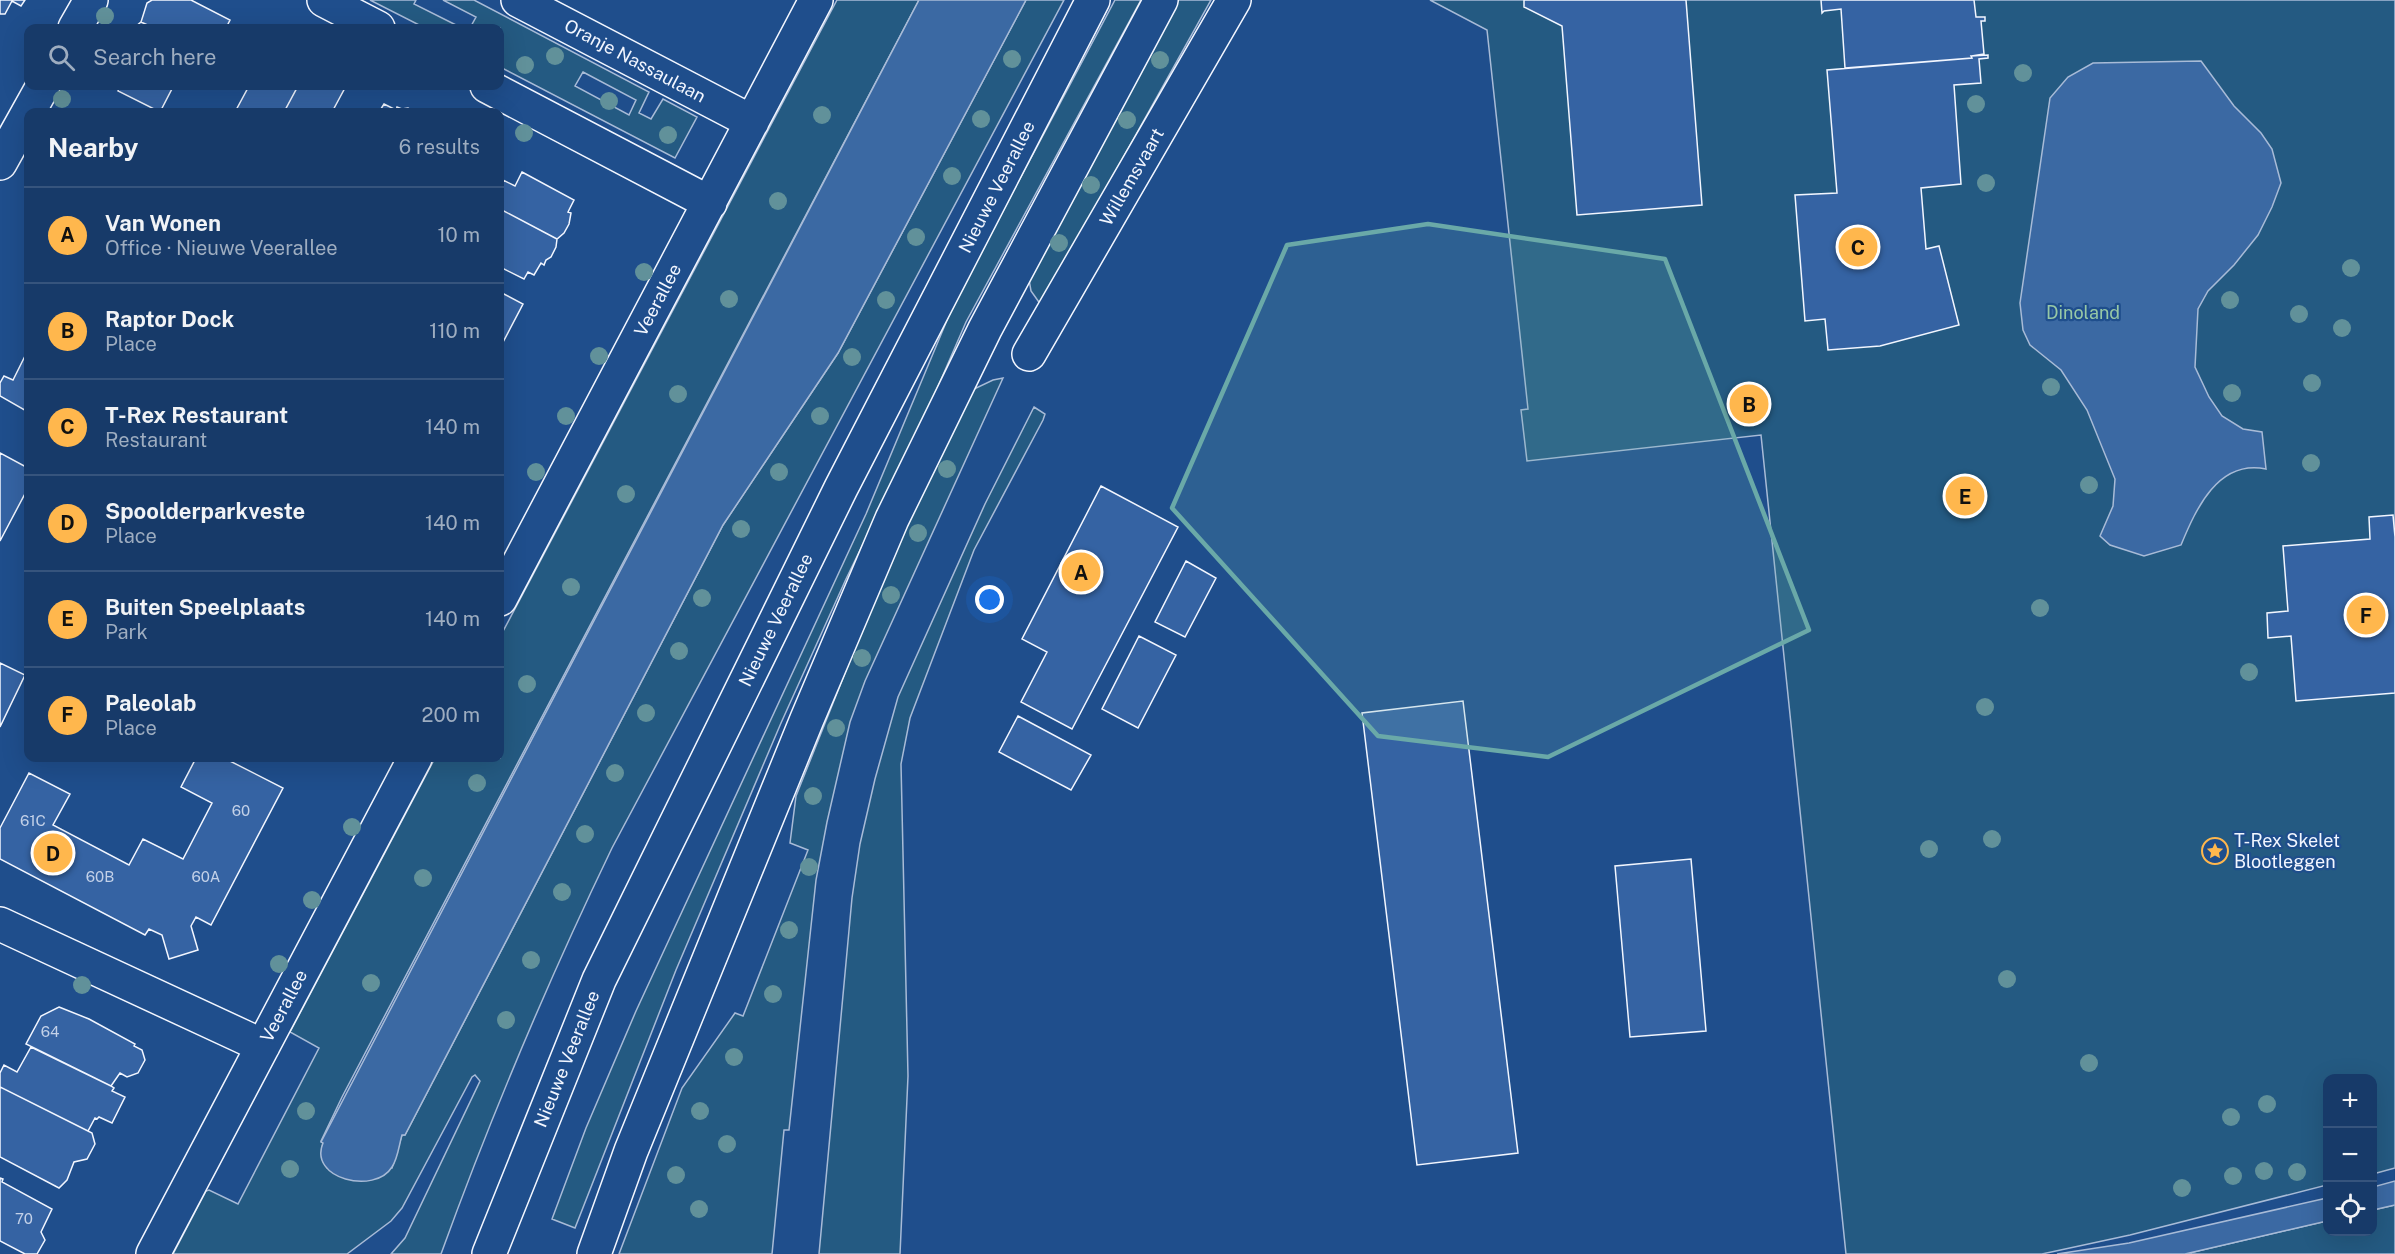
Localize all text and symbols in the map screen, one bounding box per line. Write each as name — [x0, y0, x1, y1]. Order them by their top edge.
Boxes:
street label: Oranje Nassaulaan — [561, 14, 710, 107]
search box — [24, 24, 504, 90]
icon: search — [45, 41, 78, 74]
text: Search here — [93, 44, 217, 70]
street label: Nieuwe Veerallee — [954, 117, 1039, 256]
street label: Willemsvaart — [1095, 124, 1168, 229]
text: Nearby — [48, 132, 138, 163]
text: 6 results — [399, 135, 480, 159]
text: Van Wonen — [105, 210, 221, 236]
text: A — [60, 223, 75, 247]
text: 10 m — [437, 223, 480, 247]
pin: C — [1838, 224, 1878, 270]
text: Office · Nieuwe Veerallee — [105, 236, 338, 260]
street label: Veerallee — [630, 260, 685, 340]
park label: Dinoland — [2046, 302, 2120, 323]
text: Raptor Dock — [105, 306, 234, 332]
text: B — [61, 319, 74, 343]
text: 110 m — [429, 319, 480, 343]
text: Place — [105, 332, 157, 356]
pin: B — [1730, 382, 1768, 426]
text: T-Rex Restaurant — [105, 402, 288, 428]
text: C — [60, 415, 75, 439]
text: 140 m — [425, 415, 480, 439]
text: Restaurant — [105, 428, 207, 452]
pin: E — [1946, 474, 1984, 518]
text: Spoolderparkveste — [105, 498, 305, 524]
text: D — [60, 511, 75, 535]
text: 140 m — [425, 511, 480, 535]
text: Place — [105, 524, 157, 548]
street label: Nieuwe Veerallee — [734, 550, 817, 690]
pin: A — [1062, 550, 1100, 594]
your location — [975, 585, 1004, 614]
pin: F — [2346, 592, 2386, 638]
text: Buiten Speelplaats — [105, 594, 305, 620]
text: E — [61, 607, 74, 631]
text: 140 m — [425, 607, 480, 631]
text: Park — [105, 620, 148, 644]
text: Paleolab — [105, 690, 196, 716]
text: F — [61, 703, 74, 727]
text: 200 m — [422, 703, 480, 727]
text: Place — [105, 716, 157, 740]
house number: 60 — [232, 802, 250, 819]
house number: 61C — [20, 812, 46, 829]
pin: D — [34, 830, 72, 876]
place label: T-Rex Skelet Blootleggen — [2234, 830, 2340, 872]
place icon: T-Rex Skelet Blootleggen — [2200, 836, 2230, 866]
house number: 60B — [86, 868, 114, 885]
house number: 60A — [191, 868, 221, 885]
street label: Veerallee — [256, 966, 311, 1046]
street label: Nieuwe Veerallee — [530, 987, 604, 1130]
house number: 64 — [41, 1023, 59, 1040]
map controls — [2323, 1074, 2377, 1236]
button: + — [2323, 1074, 2377, 1128]
button: − — [2323, 1128, 2377, 1182]
button: locate — [2323, 1182, 2377, 1236]
house number: 70 — [15, 1210, 33, 1227]

